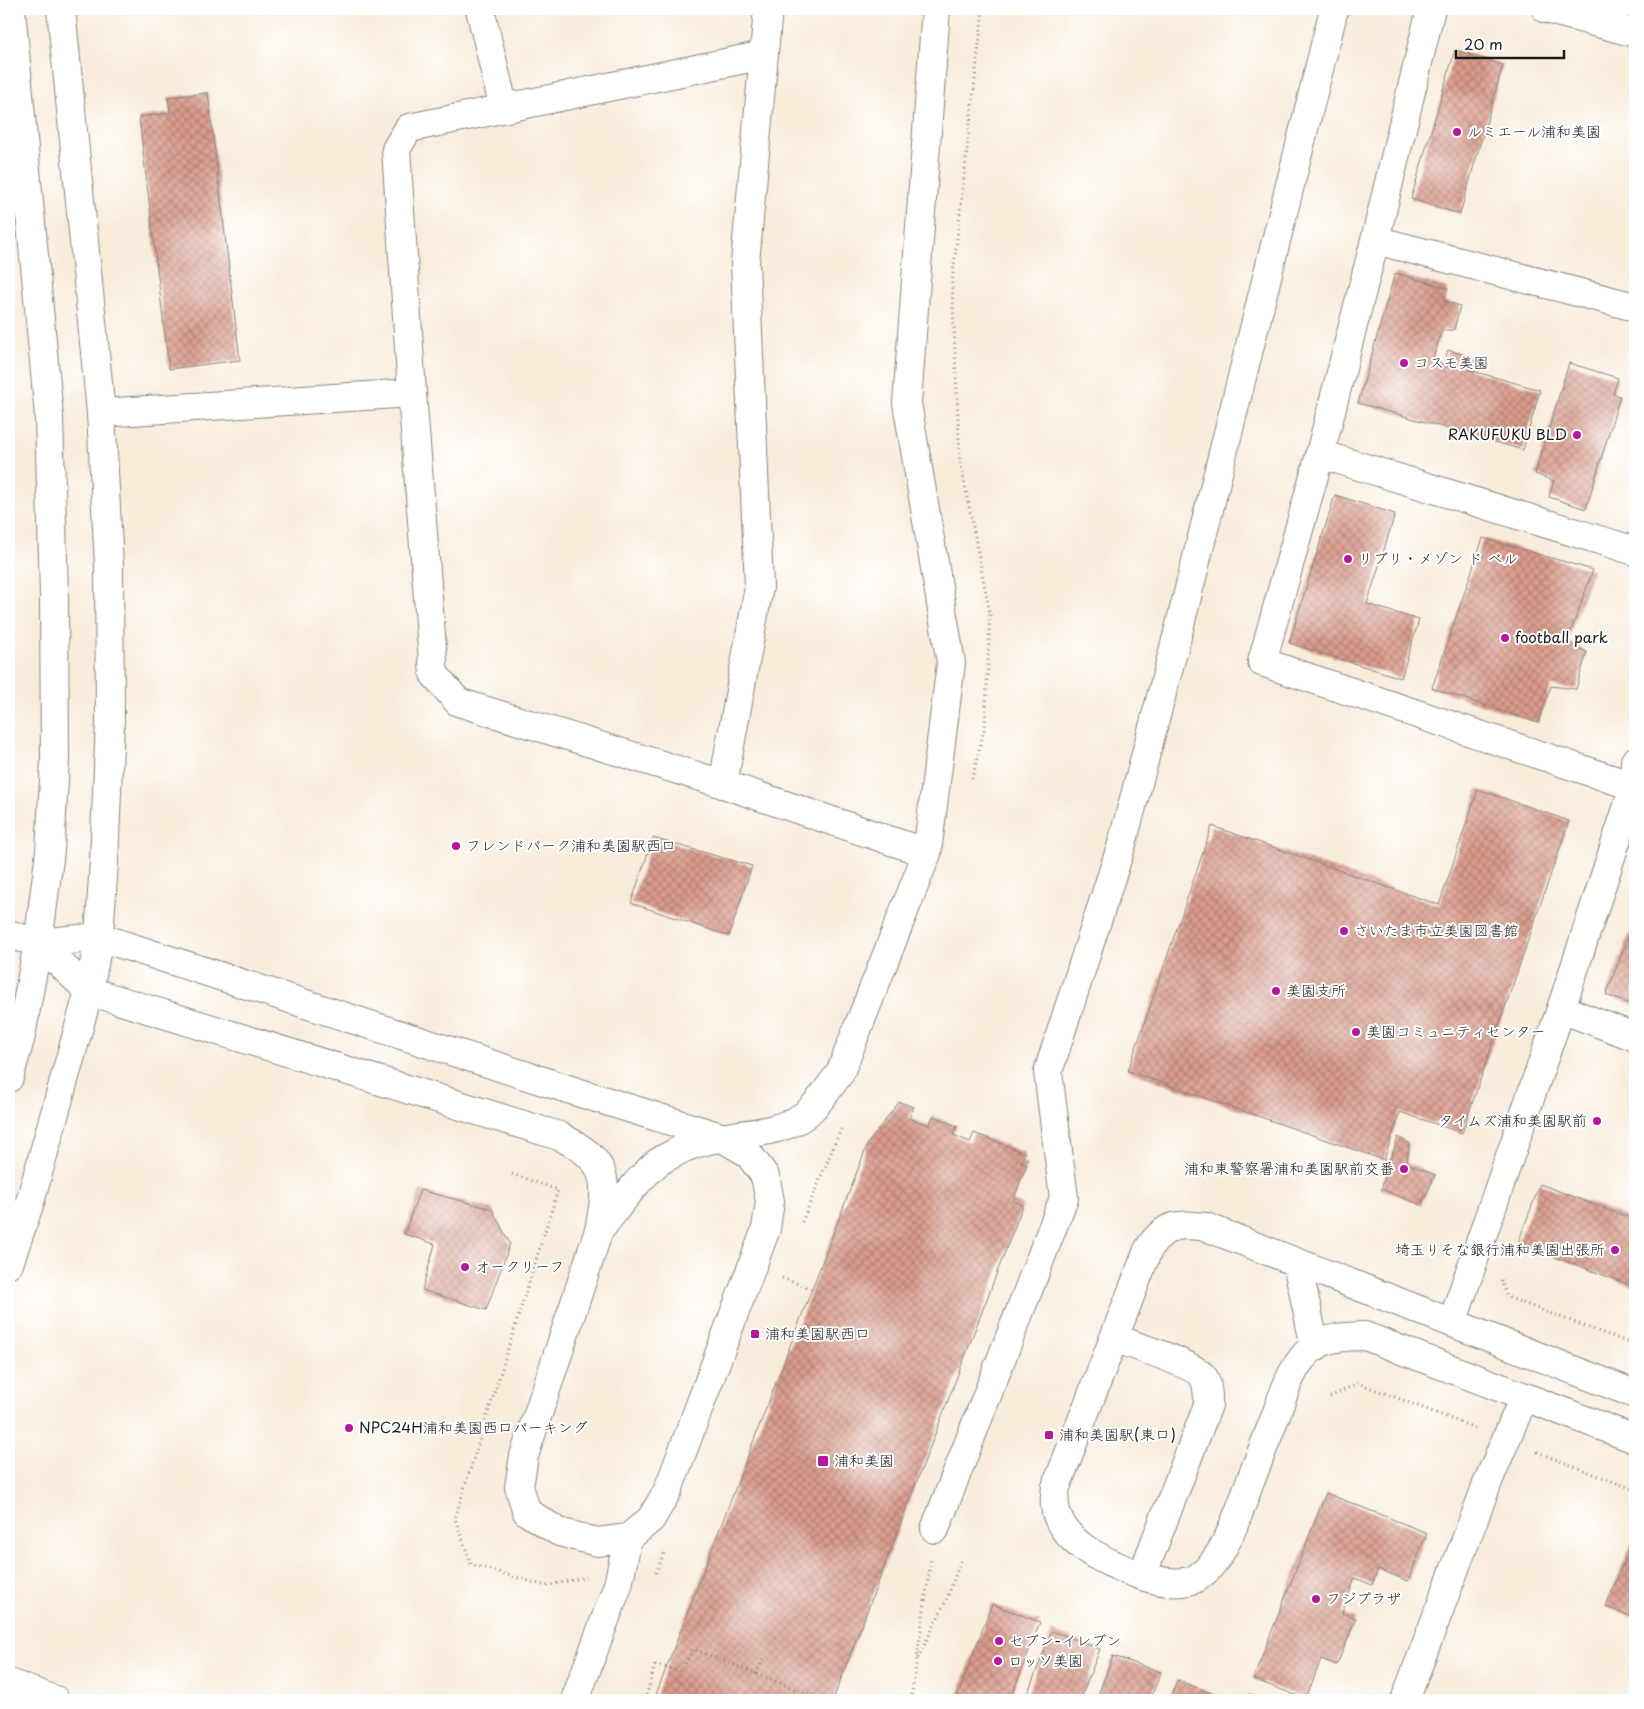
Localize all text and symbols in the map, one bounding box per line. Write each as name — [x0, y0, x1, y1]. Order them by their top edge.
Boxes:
scale bar — [1456, 28, 1564, 60]
text: 20 m — [1464, 32, 1503, 55]
place label: ルミエール浦和美園 — [1467, 119, 1601, 142]
marker: ルミエール浦和美園 — [1451, 126, 1463, 138]
place label: コスモ美園 — [1414, 350, 1488, 373]
marker: コスモ美園 — [1398, 357, 1410, 369]
place label: RAKUFUKU BLD — [1448, 422, 1567, 445]
marker: RAKUFUKU BLD — [1571, 429, 1583, 441]
place label: リブリ・メゾン ド ベル — [1358, 546, 1518, 569]
marker: リブリ・メゾン ド ベル — [1342, 553, 1354, 565]
place label: football park — [1515, 625, 1608, 648]
marker: football park — [1499, 632, 1511, 644]
place label: フレンドパーク浦和美園駅西口 — [466, 833, 676, 856]
marker: フレンドパーク浦和美園駅西口 — [450, 840, 462, 852]
place label: さいたま市立美園図書館 — [1354, 918, 1518, 941]
marker: さいたま市立美園図書館 — [1338, 925, 1350, 937]
place label: 美園支所 — [1286, 978, 1346, 1001]
marker: 美園支所 — [1270, 985, 1282, 997]
place label: 美園コミュニティセンター — [1366, 1019, 1545, 1042]
marker: 美園コミュニティセンター — [1350, 1026, 1362, 1038]
place label: タイムズ浦和美園駅前 — [1438, 1108, 1587, 1131]
marker: タイムズ浦和美園駅前 — [1591, 1115, 1603, 1127]
place label: 浦和東警察署浦和美園駅前交番 — [1184, 1156, 1394, 1179]
marker: 浦和東警察署浦和美園駅前交番 — [1398, 1163, 1410, 1175]
place label: 埼玉りそな銀行浦和美園出張所 — [1395, 1237, 1605, 1260]
marker: 埼玉りそな銀行浦和美園出張所 — [1609, 1244, 1621, 1256]
place label: オークリーフ — [475, 1254, 564, 1277]
marker: オークリーフ — [459, 1261, 471, 1273]
place label: 浦和美園駅西口 — [765, 1321, 870, 1344]
marker: 浦和美園駅西口 — [749, 1328, 761, 1340]
place label: NPC24H浦和美園西口パーキング — [359, 1415, 588, 1438]
marker: NPC24H浦和美園西口パーキング — [343, 1422, 355, 1434]
place label: 浦和美園駅(東口) — [1059, 1422, 1176, 1445]
marker: 浦和美園駅(東口) — [1043, 1429, 1055, 1441]
place label: 浦和美園 — [834, 1448, 894, 1471]
marker: 浦和美園 — [816, 1454, 830, 1468]
place label: フジプラザ — [1326, 1586, 1401, 1609]
marker: フジプラザ — [1310, 1593, 1322, 1605]
place label: セブン-イレブン — [1009, 1628, 1121, 1651]
marker: セブン-イレブン — [993, 1635, 1005, 1647]
place label: ロッソ美園 — [1008, 1648, 1083, 1671]
marker: ロッソ美園 — [992, 1655, 1004, 1667]

